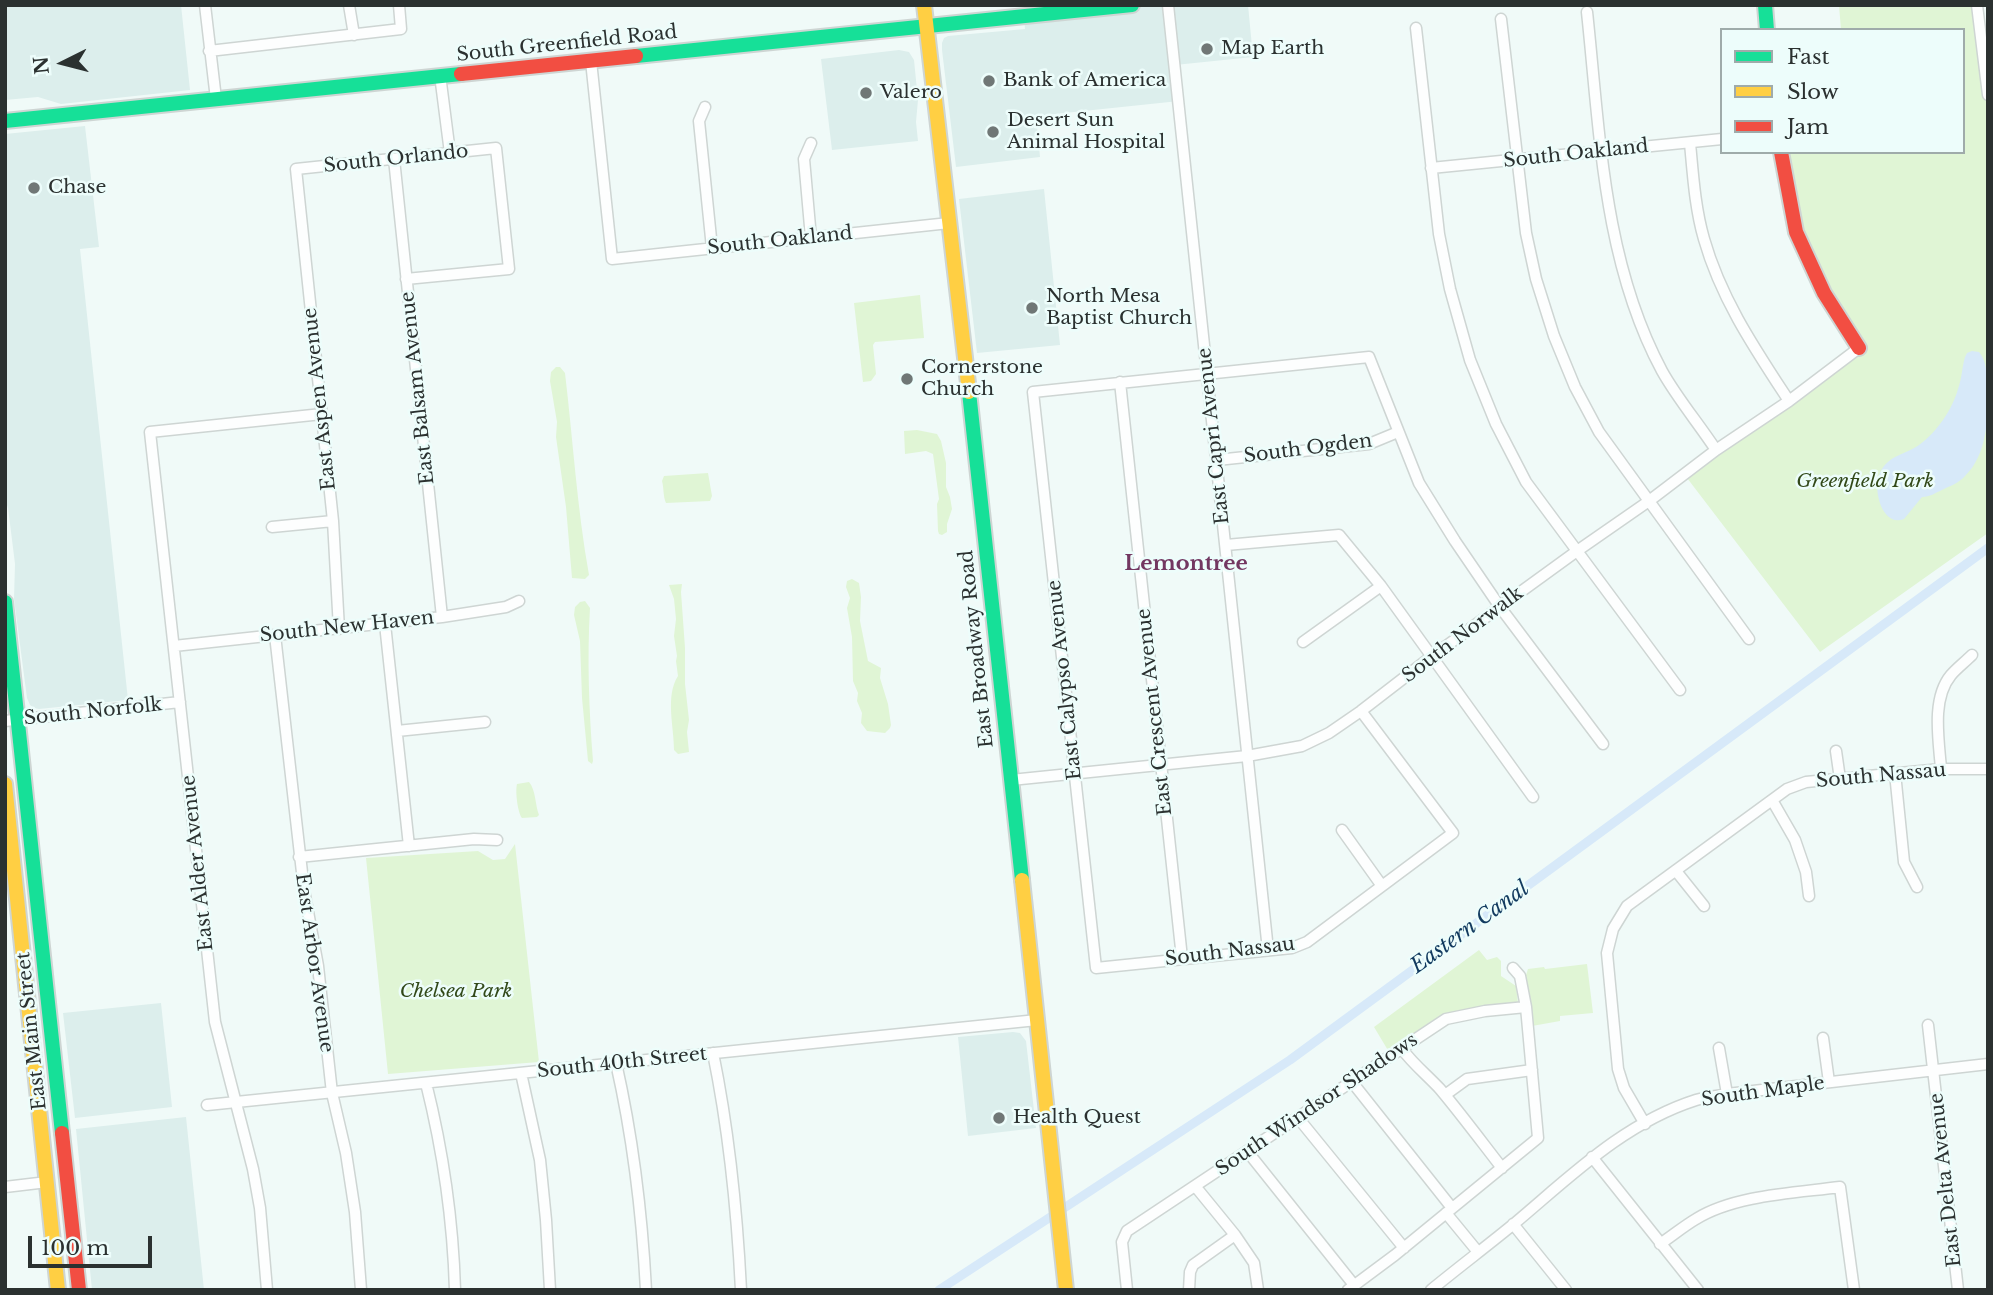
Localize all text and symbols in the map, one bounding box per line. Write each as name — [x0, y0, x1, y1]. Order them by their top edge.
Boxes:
street label: South Greenfield Road — [456, 21, 678, 67]
north arrow — [28, 28, 98, 98]
legend — [1720, 28, 1965, 154]
place label: Map Earth — [1221, 38, 1324, 60]
marker: Map Earth — [1199, 41, 1215, 57]
text: Fast — [1787, 44, 1829, 70]
text: N — [29, 55, 54, 75]
place label: Bank of America — [1003, 70, 1166, 92]
marker: Bank of America — [981, 73, 997, 89]
text: Slow — [1787, 79, 1839, 105]
place label: Valero — [880, 82, 942, 104]
marker: Valero — [858, 85, 874, 101]
place label: Desert Sun Animal Hospital — [1007, 110, 1165, 154]
text: Jam — [1787, 114, 1829, 140]
marker: Desert Sun Animal Hospital — [985, 124, 1001, 140]
street label: South Oakland — [1502, 135, 1650, 173]
street label: South Orlando — [323, 140, 469, 178]
place label: Chase — [48, 177, 106, 199]
marker: Chase — [26, 180, 42, 196]
street label: South Oakland — [706, 222, 854, 260]
place label: North Mesa Baptist Church — [1046, 286, 1192, 330]
street label: East Balsam Avenue — [397, 290, 439, 486]
marker: North Mesa Baptist Church — [1024, 300, 1040, 316]
street label: East Aspen Avenue — [299, 307, 341, 491]
street label: East Capri Avenue — [1193, 346, 1235, 526]
place label: Cornerstone Church — [921, 357, 1043, 401]
marker: Cornerstone Church — [899, 371, 915, 387]
street label: South Ogden — [1243, 430, 1373, 468]
park label: Greenfield Park — [1796, 471, 1934, 493]
street label: East Broadway Road — [955, 549, 999, 749]
district label: Lemontree — [1124, 551, 1248, 577]
street label: East Calypso Avenue — [1043, 579, 1087, 781]
street label: South Norwalk — [1398, 582, 1528, 688]
street label: South New Haven — [259, 607, 435, 647]
street label: East Crescent Avenue — [1133, 607, 1177, 817]
street label: South Norfolk — [23, 693, 163, 731]
street label: South Nassau — [1815, 759, 1947, 793]
street label: East Alder Avenue — [177, 774, 219, 952]
street label: East Arbor Avenue — [290, 872, 338, 1054]
water label: Eastern Canal — [1406, 877, 1534, 979]
street label: South Nassau — [1164, 933, 1296, 971]
street label: East Main Street — [12, 951, 52, 1111]
park label: Chelsea Park — [400, 981, 512, 1003]
street label: South Windsor Shadows — [1212, 1029, 1422, 1181]
street label: South 40th Street — [536, 1043, 708, 1083]
street label: South Maple — [1700, 1072, 1826, 1112]
street label: East Delta Avenue — [1926, 1092, 1966, 1268]
place label: Health Quest — [1013, 1107, 1141, 1129]
marker: Health Quest — [991, 1110, 1007, 1126]
scale bar — [32, 1222, 156, 1266]
text: 100 m — [41, 1235, 109, 1261]

